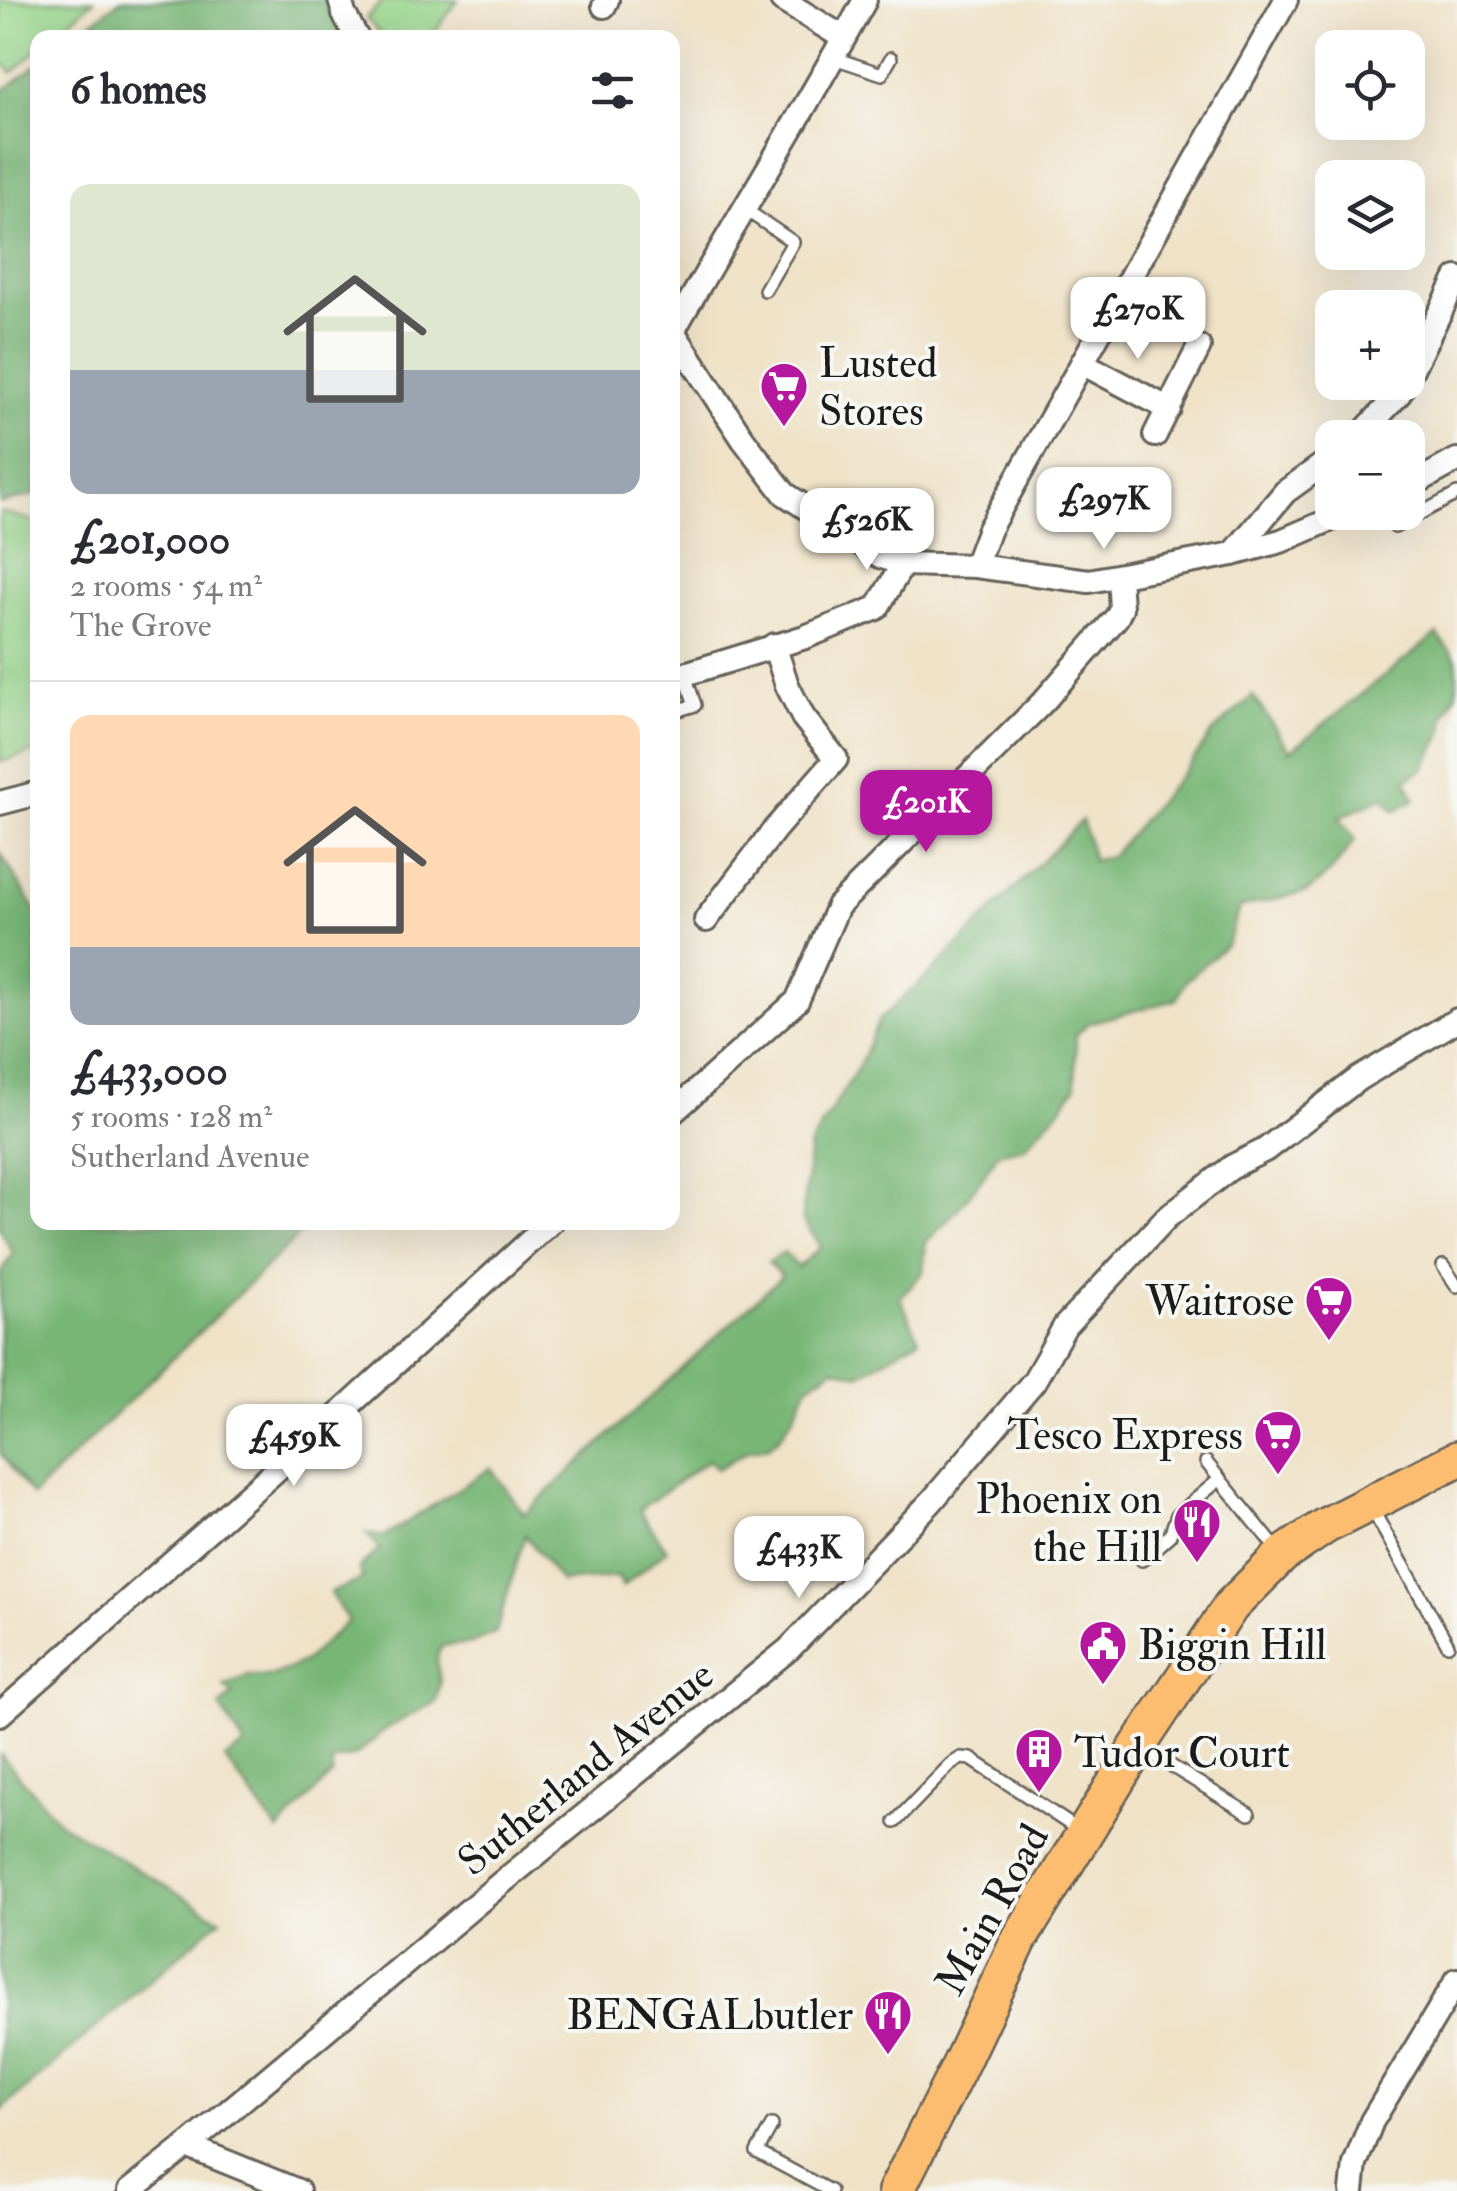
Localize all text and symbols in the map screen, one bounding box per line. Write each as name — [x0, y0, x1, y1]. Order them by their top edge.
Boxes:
map controls — [1315, 30, 1425, 530]
button: locate — [1315, 30, 1425, 140]
icon: filters — [585, 63, 640, 118]
text: 6 homes — [70, 64, 207, 116]
button: layers — [1315, 160, 1425, 270]
icon: home — [265, 249, 445, 429]
pin: £270K — [1068, 277, 1208, 362]
text: £270K — [1092, 289, 1184, 329]
button: + — [1315, 290, 1425, 400]
place label: Lusted Stores — [819, 338, 938, 438]
supermarket icon: Lusted Stores — [758, 360, 810, 428]
button: − — [1315, 420, 1425, 530]
pin: £297K — [1034, 467, 1174, 552]
text: £297K — [1058, 479, 1150, 519]
pin: £526K — [797, 488, 937, 573]
text: £526K — [822, 500, 912, 540]
text: £201,000 — [70, 514, 230, 566]
text: 2 rooms · 54 m² — [70, 566, 262, 606]
text: The Grove — [70, 606, 211, 646]
pin: £201K — [856, 770, 996, 855]
icon: home — [265, 780, 445, 960]
text: £201K — [882, 782, 970, 822]
text: £433,000 — [70, 1045, 228, 1097]
text: 5 rooms · 128 m² — [70, 1097, 272, 1137]
text: Sutherland Avenue — [70, 1137, 309, 1177]
supermarket icon: Waitrose — [1303, 1274, 1355, 1342]
place label: Waitrose — [1144, 1276, 1294, 1328]
pin: £459K — [224, 1404, 364, 1489]
supermarket icon: Tesco Express — [1252, 1408, 1304, 1476]
place label: Tesco Express — [1007, 1410, 1243, 1462]
text: £459K — [248, 1416, 340, 1456]
place label: Phoenix on the Hill — [975, 1474, 1162, 1574]
restaurant icon: Phoenix on the Hill — [1171, 1496, 1223, 1564]
pin: £433K — [729, 1516, 869, 1601]
text: £433K — [756, 1528, 842, 1568]
public building icon: Biggin Hill — [1077, 1618, 1129, 1686]
place label: Biggin Hill — [1138, 1620, 1327, 1672]
street label: Sutherland Avenue — [448, 1650, 725, 1888]
building icon: Tudor Court — [1013, 1726, 1065, 1794]
place label: Tudor Court — [1074, 1728, 1290, 1780]
street label: Main Road — [925, 1815, 1061, 2004]
restaurant icon: BENGALbutler — [862, 1988, 914, 2056]
place label: BENGALbutler — [567, 1990, 853, 2042]

